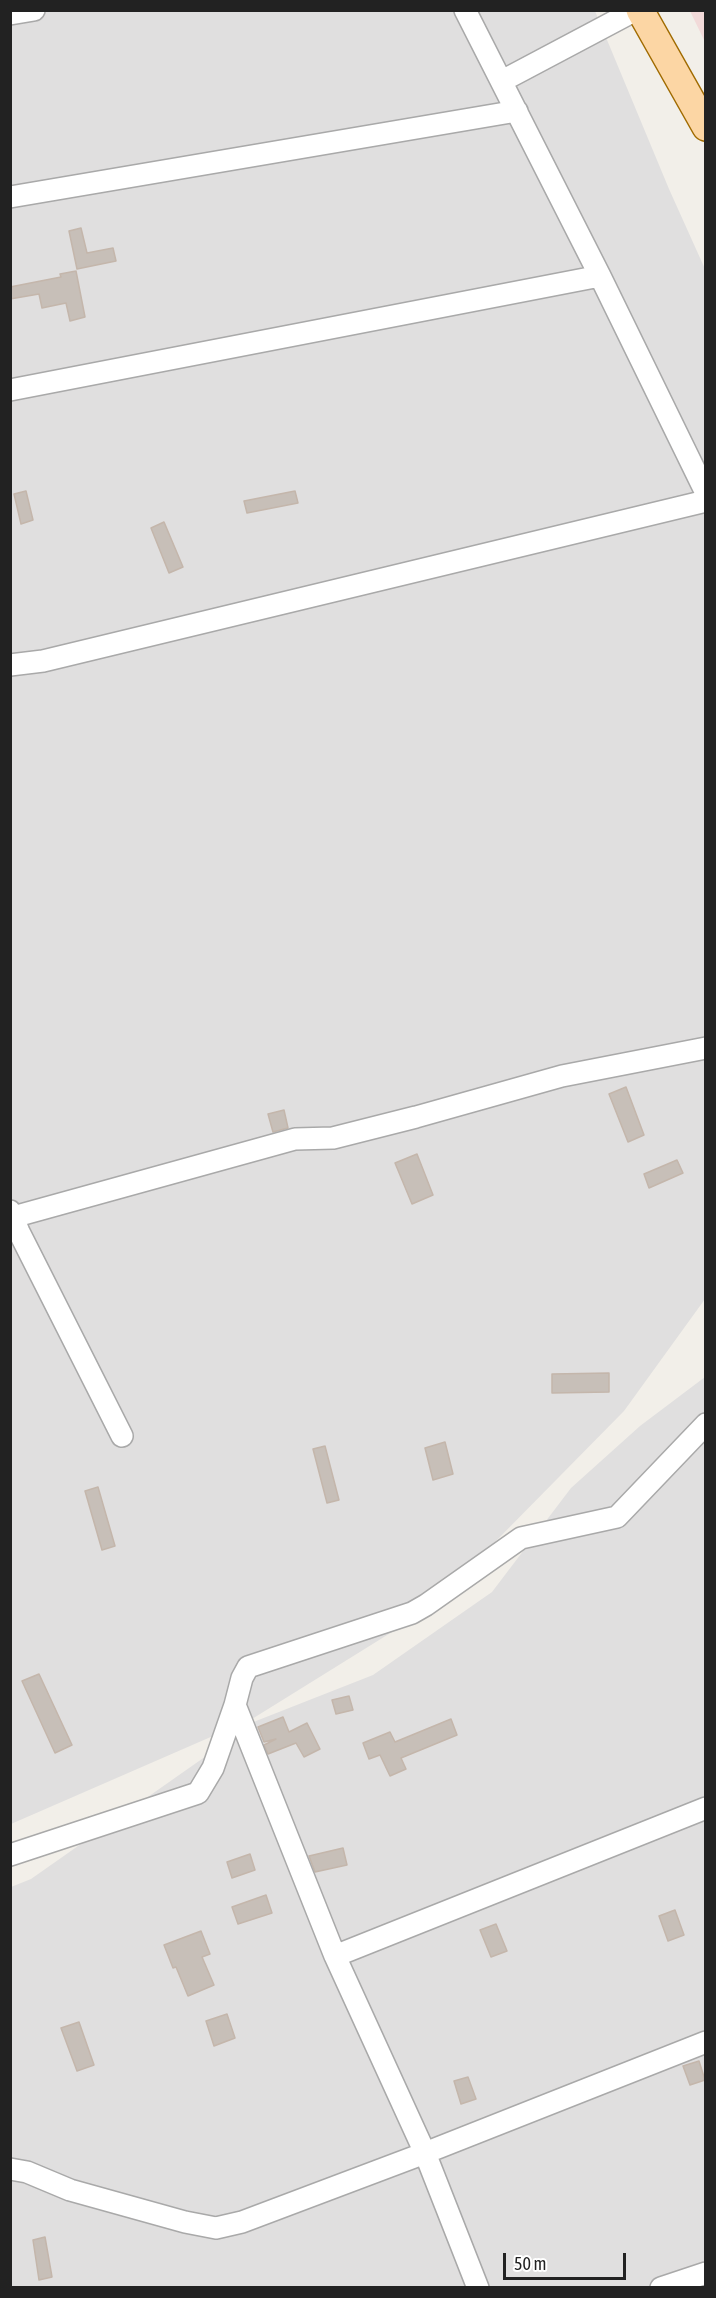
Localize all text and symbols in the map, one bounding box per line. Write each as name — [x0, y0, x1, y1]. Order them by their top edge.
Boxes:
scale bar — [506, 2241, 629, 2279]
text: 50 m — [514, 2253, 546, 2274]

